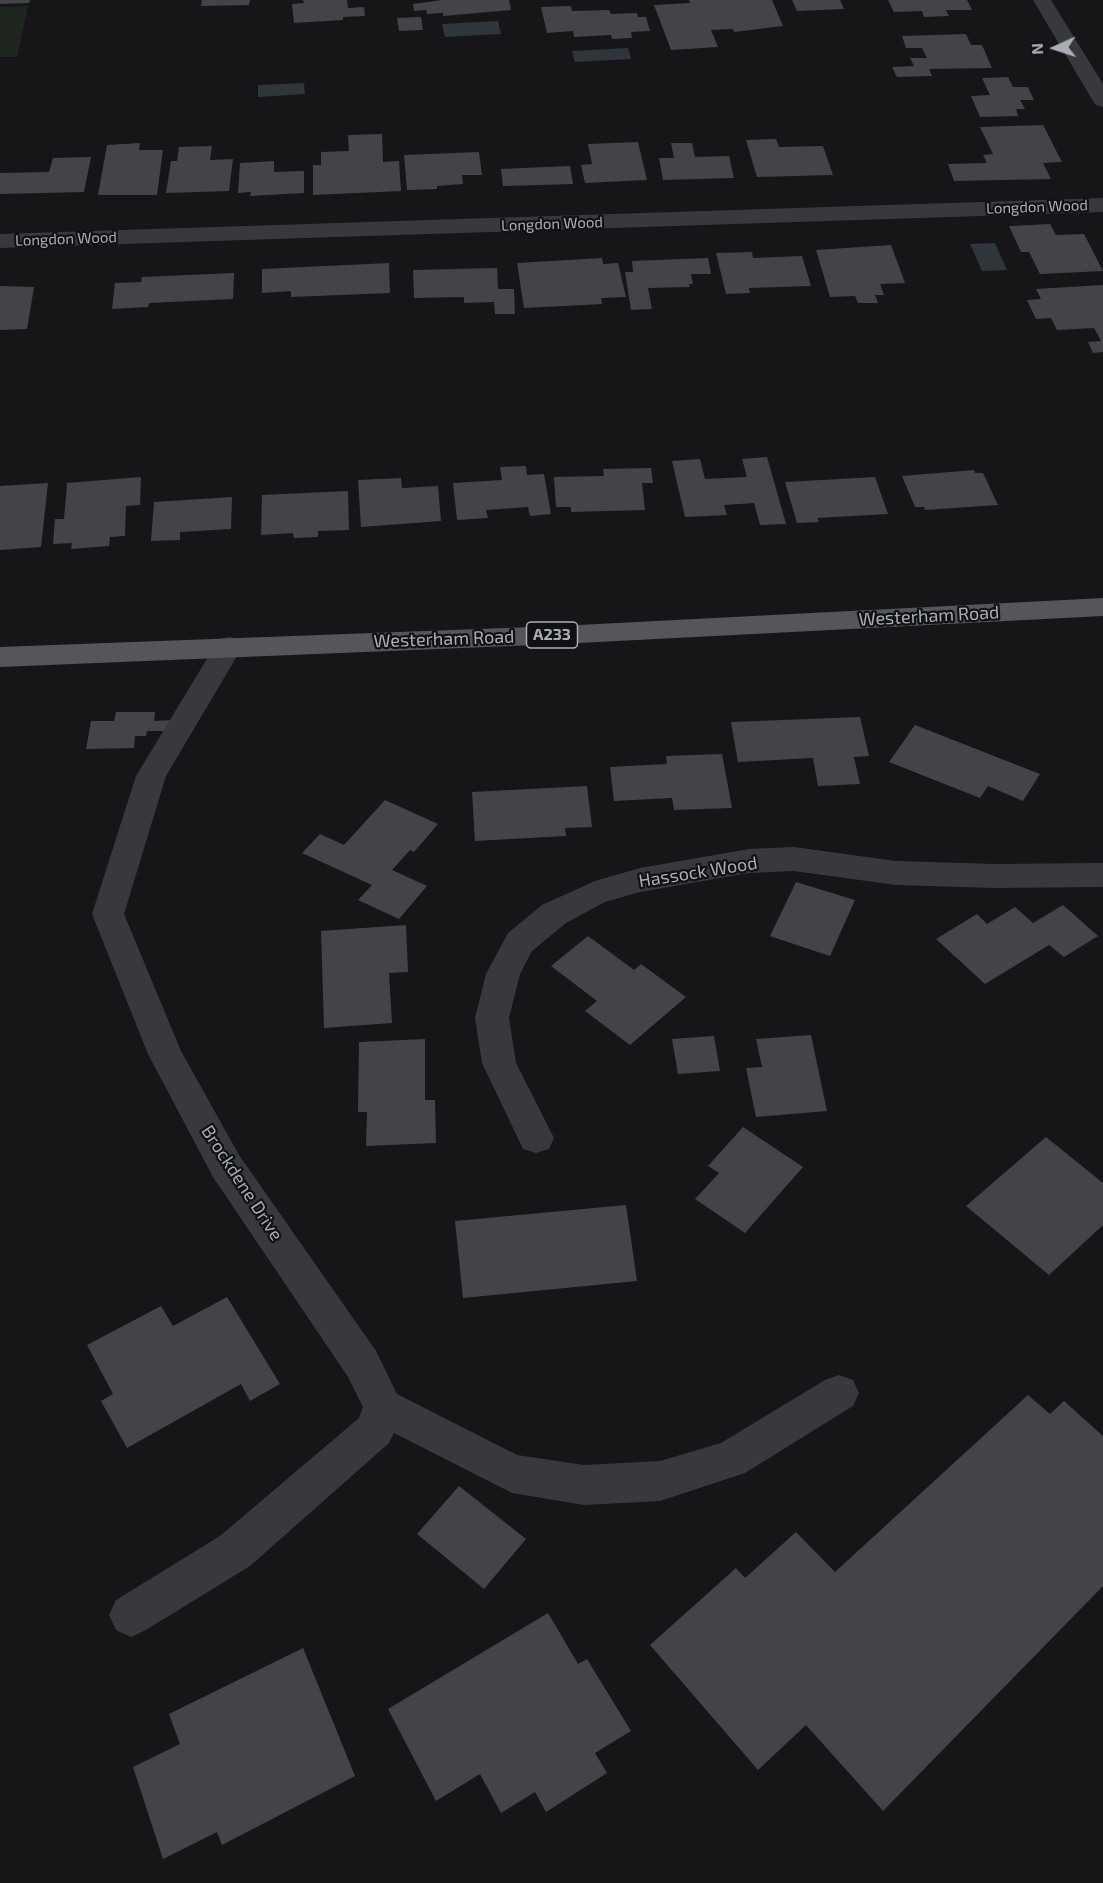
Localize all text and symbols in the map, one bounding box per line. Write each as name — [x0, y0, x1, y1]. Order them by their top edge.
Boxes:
north arrow — [1025, 18, 1085, 78]
text: N — [1027, 43, 1046, 55]
street label: Longdon Wood — [986, 196, 1088, 218]
street label: Longdon Wood — [501, 213, 603, 235]
street label: Longdon Wood — [15, 228, 117, 250]
street label: Westerham Road — [858, 602, 1000, 630]
road number: A233 — [526, 622, 578, 648]
street label: Westerham Road — [373, 626, 515, 652]
street label: Hassock Wood — [637, 852, 759, 892]
street label: Brockdene Drive — [197, 1121, 287, 1245]

